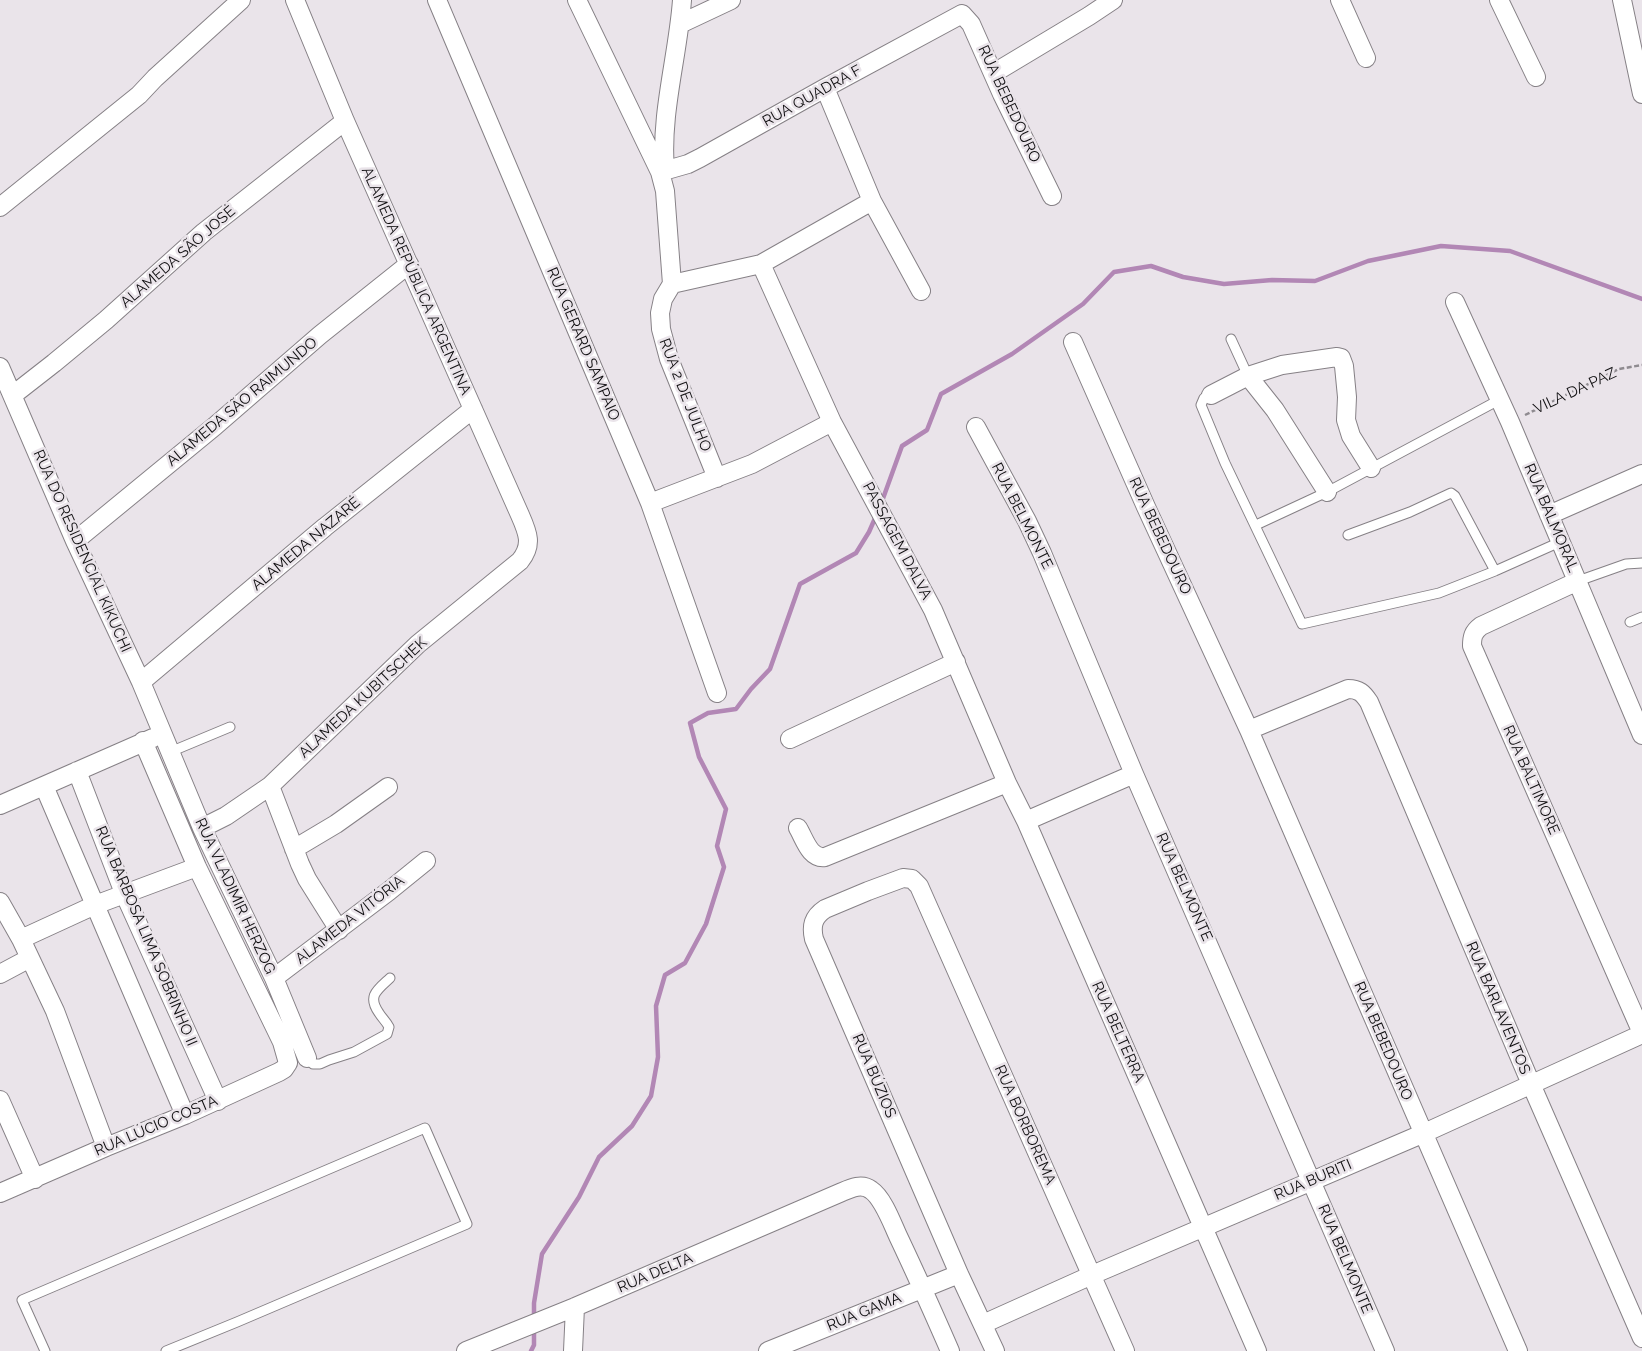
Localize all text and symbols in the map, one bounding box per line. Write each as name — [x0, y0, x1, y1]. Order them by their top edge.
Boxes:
street label: RUA BEBEDOURO — [974, 43, 1044, 165]
street label: RUA QUADRA F — [759, 61, 865, 131]
street label: ALAMEDA REPÚBLICA ARGENTINA — [357, 164, 475, 398]
street label: ALAMEDA SÃO JOSÉ — [117, 202, 239, 312]
street label: RUA GERARD SAMPAIO — [543, 265, 623, 423]
street label: ALAMEDA SÃO RAIMUNDO — [163, 334, 321, 470]
street label: RUA 2 DE JULHO — [655, 336, 715, 454]
street label: VILA DA PAZ — [1531, 364, 1619, 418]
street label: RUA DO RESIDENCIAL KIKUCHI — [29, 447, 135, 655]
street label: RUA BELMONTE — [987, 460, 1057, 572]
street label: RUA BALMORAL — [1520, 461, 1582, 575]
street label: RUA BEBEDOURO — [1125, 475, 1195, 597]
street label: PASSAGEM DALVA — [858, 479, 936, 603]
street label: ALAMEDA NAZARÉ — [248, 493, 364, 595]
street label: ALAMEDA KUBITSCHEK — [295, 634, 431, 762]
street label: RUA BALTIMORE — [1499, 723, 1563, 837]
street label: RUA VLADIMIR HERZOG — [191, 815, 279, 977]
street label: RUA BARBOSA LIMA SOBRINHO II — [91, 823, 201, 1049]
street label: RUA BELMONTE — [1152, 830, 1216, 944]
street label: ALAMEDA VITÓRIA — [292, 872, 408, 968]
street label: RUA BARLAVENTOS — [1462, 939, 1534, 1077]
street label: RUA BELTERRA — [1088, 979, 1148, 1085]
street label: RUA BEBEDOURO — [1350, 979, 1416, 1103]
street label: RUA BÚZIOS — [848, 1031, 900, 1121]
street label: RUA BORBOREMA — [991, 1062, 1059, 1188]
street label: RUA LÚCIO COSTA — [92, 1092, 220, 1160]
street label: RUA BURITI — [1272, 1156, 1354, 1204]
street label: RUA BELMONTE — [1314, 1202, 1376, 1316]
street label: RUA DELTA — [615, 1249, 695, 1297]
street label: RUA GAMA — [824, 1289, 904, 1335]

